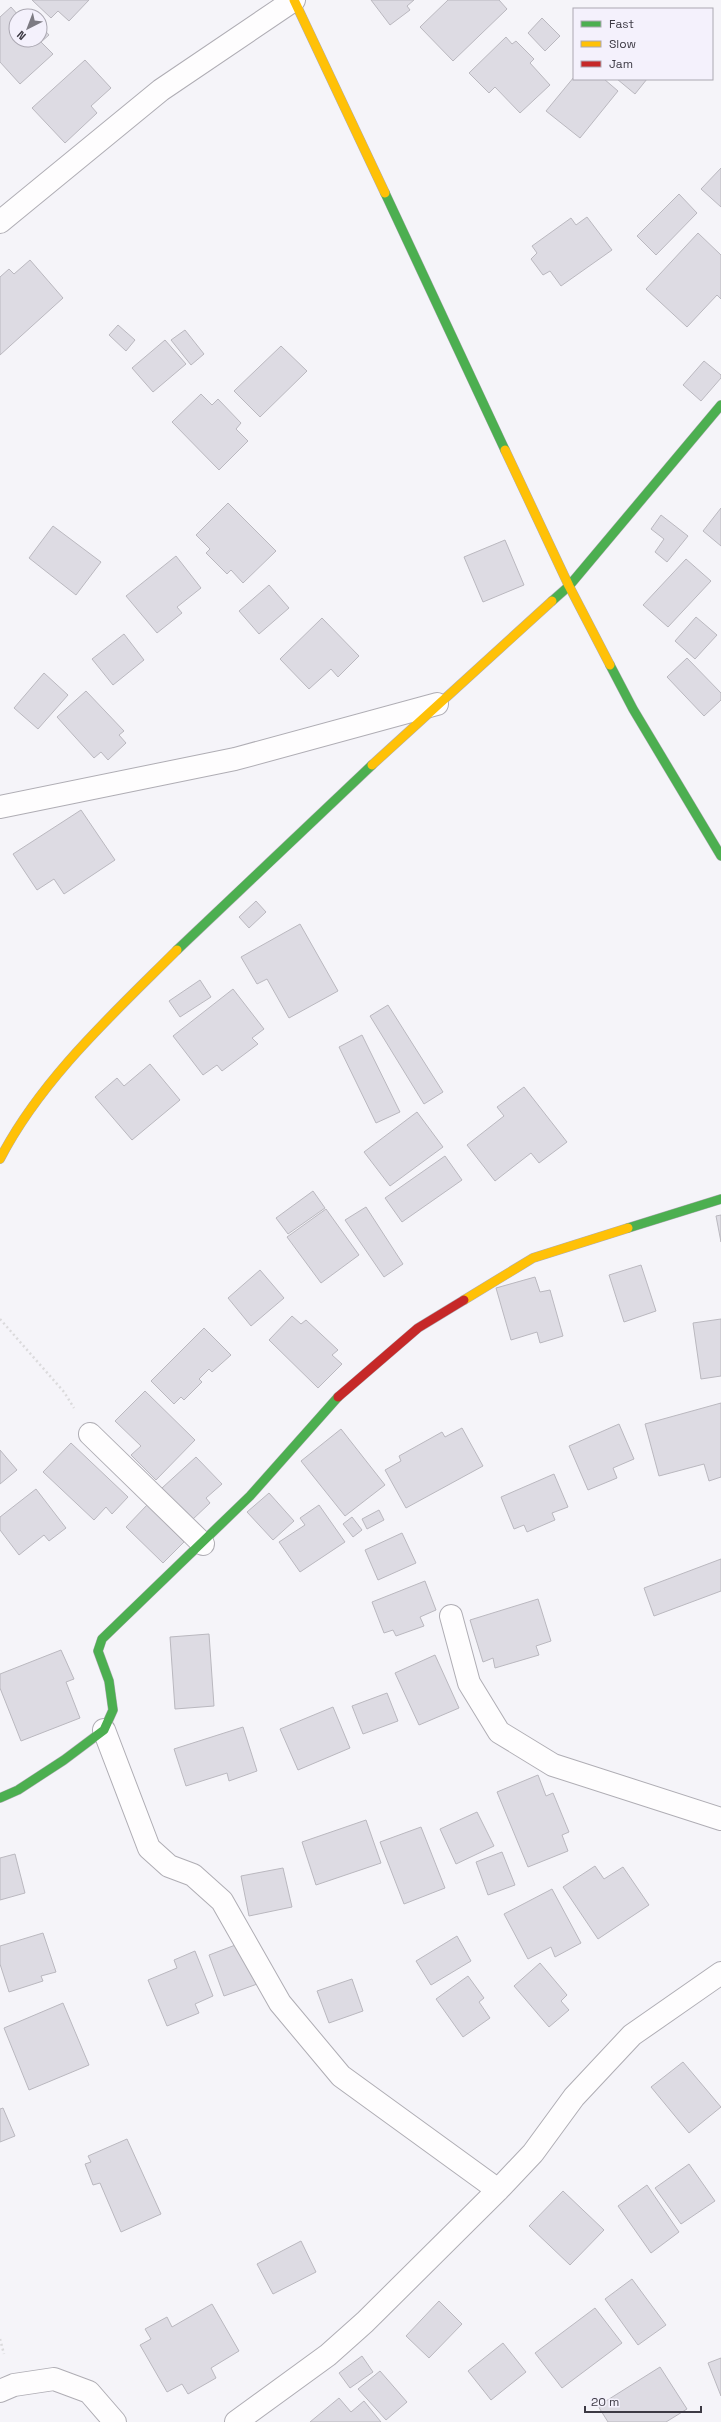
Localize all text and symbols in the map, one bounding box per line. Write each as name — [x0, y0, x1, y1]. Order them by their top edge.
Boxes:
north arrow — [8, 8, 48, 48]
legend — [573, 8, 713, 80]
text: Fast — [609, 16, 634, 32]
text: N — [14, 28, 29, 43]
text: Slow — [609, 36, 636, 52]
text: Jam — [609, 56, 633, 72]
scale bar — [585, 2388, 701, 2414]
text: 20 m — [591, 2394, 619, 2410]

